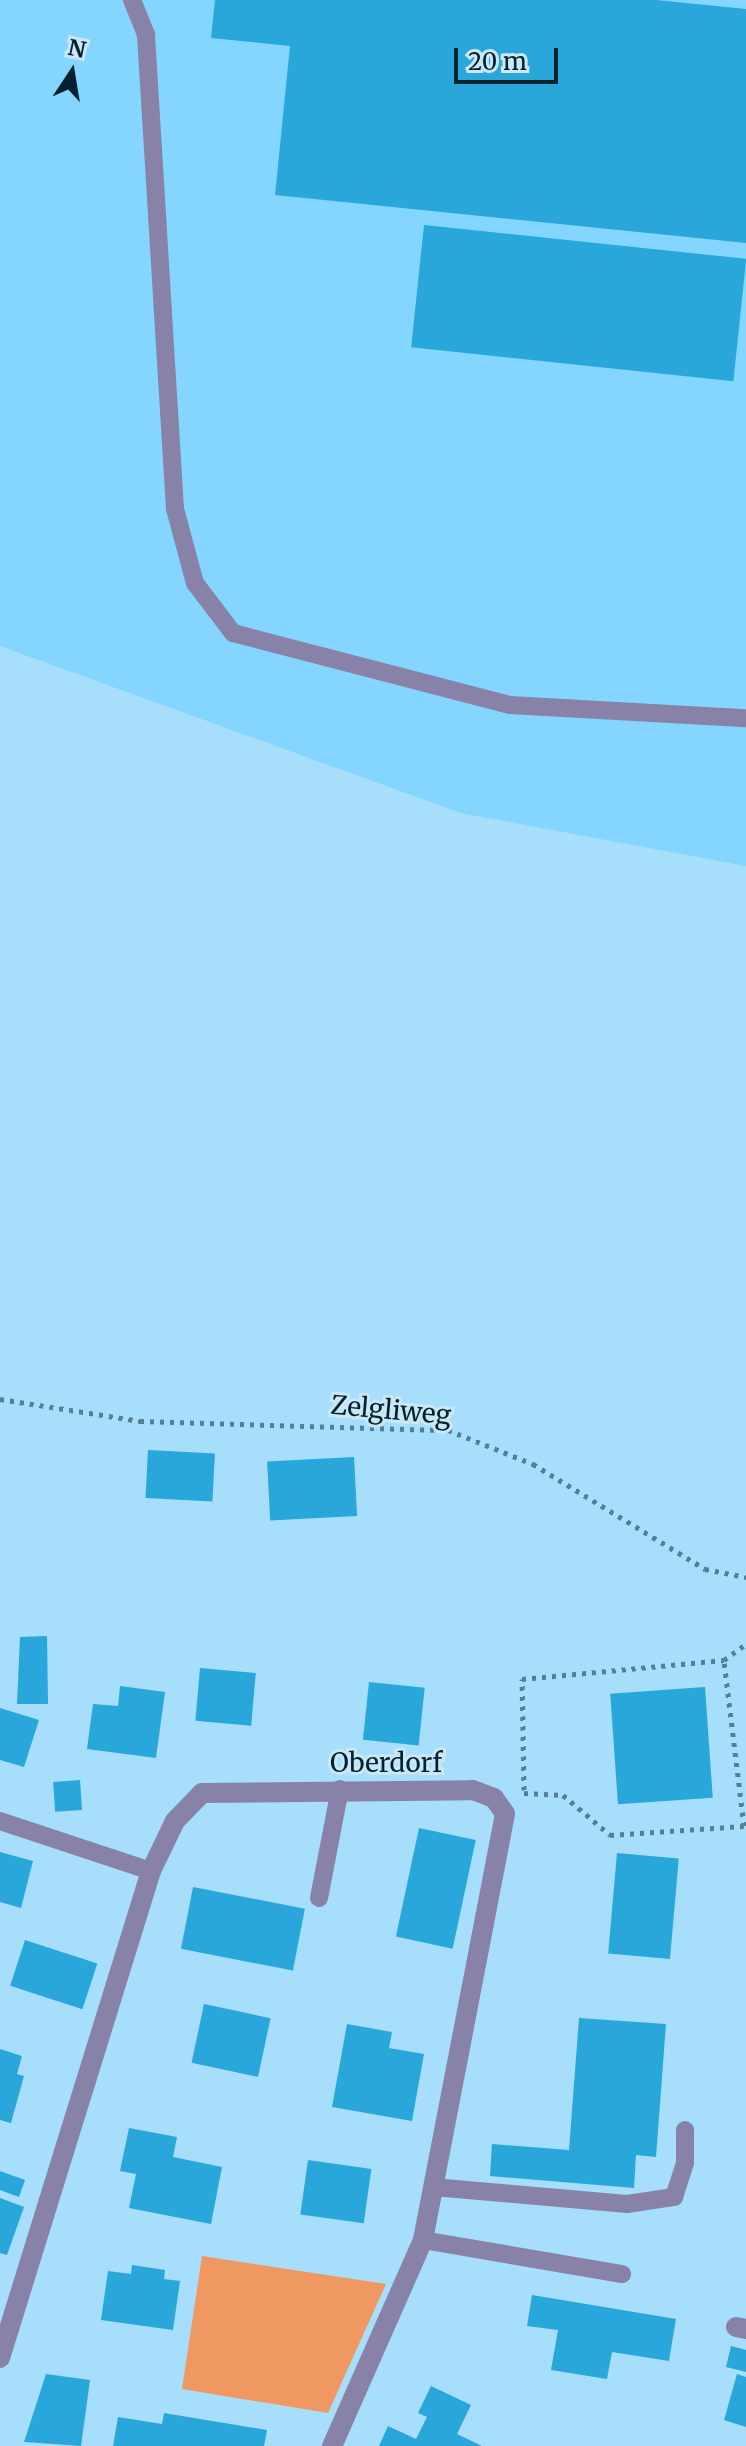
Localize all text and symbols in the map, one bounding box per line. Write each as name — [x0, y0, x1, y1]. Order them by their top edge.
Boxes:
north arrow — [32, 32, 112, 112]
scale bar — [458, 32, 562, 82]
text: N — [66, 33, 88, 64]
text: 20 m — [468, 46, 527, 77]
street label: Zelgliweg — [329, 1389, 453, 1431]
street label: Oberdorf — [330, 1747, 442, 1779]

